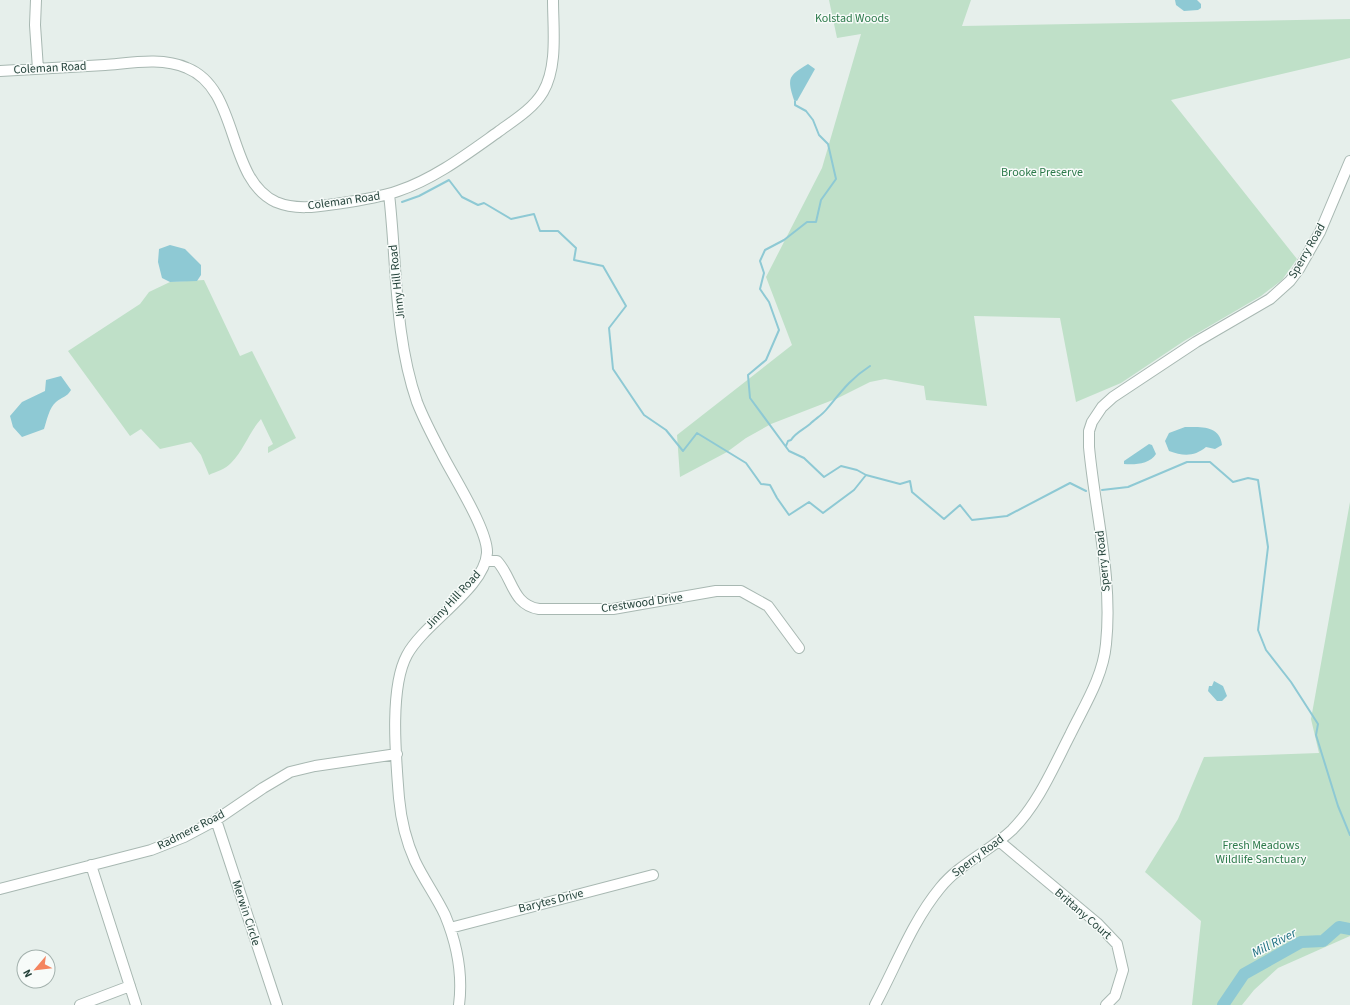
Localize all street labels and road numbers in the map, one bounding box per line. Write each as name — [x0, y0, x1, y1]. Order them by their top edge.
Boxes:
street label: Coleman Road — [13, 58, 87, 78]
street label: Coleman Road — [307, 187, 381, 215]
street label: Sperry Road — [1284, 220, 1330, 282]
street label: Jinny Hill Road — [385, 244, 409, 320]
street label: Sperry Road — [1091, 530, 1115, 592]
street label: Jinny Hill Road — [421, 567, 485, 633]
street label: Crestwood Drive — [600, 589, 684, 617]
street label: Radmere Road — [154, 806, 228, 854]
street label: Sperry Road — [948, 831, 1008, 881]
street label: Merwin Circle — [227, 878, 265, 948]
street label: Brittany Court — [1051, 884, 1115, 944]
street label: Barytes Drive — [517, 885, 585, 917]

